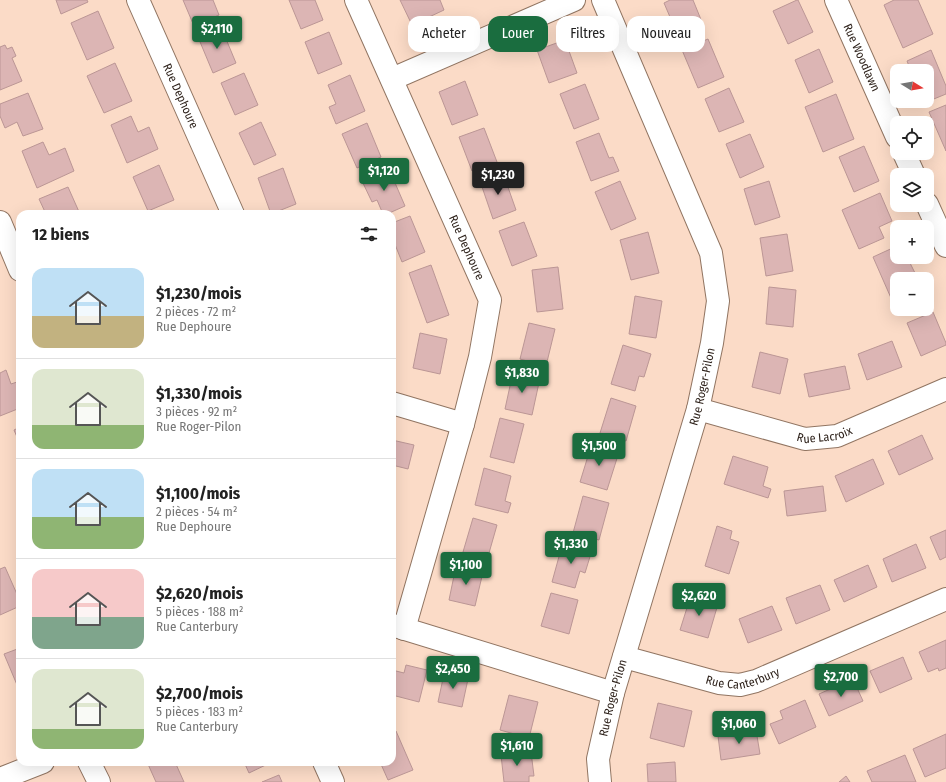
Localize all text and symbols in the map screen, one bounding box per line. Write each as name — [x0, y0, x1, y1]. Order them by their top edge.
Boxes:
pin: $2,110 — [184, 16, 250, 50]
chip: Acheter — [408, 16, 480, 52]
chip: Louer — [488, 16, 548, 52]
chip: Filtres — [556, 16, 619, 52]
chip: Nouveau — [627, 16, 705, 52]
text: $2,110 — [201, 21, 233, 36]
street label: Rue Woodlawn — [840, 22, 883, 94]
street label: Rue Dephoure — [160, 61, 201, 131]
north arrow — [890, 64, 934, 108]
map controls — [890, 64, 934, 316]
button: locate — [890, 116, 934, 160]
pin: $1,120 — [351, 158, 417, 192]
pin: $1,230 — [465, 162, 531, 196]
text: $1,120 — [368, 163, 400, 178]
text: $1,230 — [481, 167, 515, 182]
button: layers — [890, 168, 934, 212]
street label: Rue Dephoure — [446, 213, 487, 282]
button: + — [890, 220, 934, 264]
icon: filters — [358, 223, 380, 245]
text: 12 biens — [32, 224, 89, 245]
button: − — [890, 272, 934, 316]
text: $1,230/mois — [156, 283, 241, 304]
icon: home — [64, 284, 112, 332]
text: 2 pièces · 72 m² — [156, 304, 236, 319]
text: Rue Dephoure — [156, 319, 231, 334]
street label: Rue Roger-Pilon — [687, 347, 718, 427]
pin: $1,830 — [489, 360, 555, 394]
text: $1,830 — [505, 365, 539, 380]
text: $1,330/mois — [156, 383, 242, 404]
icon: home — [64, 385, 112, 433]
text: 3 pièces · 92 m² — [156, 404, 237, 419]
text: Rue Roger-Pilon — [156, 419, 241, 434]
street label: Rue Lacroix — [795, 423, 855, 446]
pin: $1,500 — [566, 433, 632, 467]
text: $1,500 — [581, 438, 617, 453]
text: $1,100/mois — [156, 483, 240, 504]
icon: home — [64, 485, 112, 533]
text: 2 pièces · 54 m² — [156, 504, 238, 519]
text: Rue Dephoure — [156, 519, 231, 534]
pin: $1,330 — [538, 531, 604, 565]
text: $1,330 — [554, 536, 588, 551]
pin: $1,100 — [433, 552, 499, 586]
text: $1,100 — [450, 557, 482, 572]
text: $2,620/mois — [156, 583, 243, 604]
pin: $2,620 — [666, 583, 732, 617]
icon: home — [64, 585, 112, 633]
text: $2,620 — [682, 588, 716, 603]
text: 5 pièces · 188 m² — [156, 604, 244, 619]
text: Rue Canterbury — [156, 619, 238, 634]
pin: $2,450 — [420, 656, 486, 690]
street label: Rue Roger-Pilon — [596, 658, 630, 738]
text: $2,450 — [435, 661, 471, 676]
street label: Rue Canterbury — [704, 664, 782, 692]
pin: $2,700 — [808, 664, 874, 698]
text: $2,700 — [824, 669, 858, 684]
text: $2,700/mois — [156, 683, 243, 704]
icon: home — [64, 685, 112, 733]
text: 5 pièces · 183 m² — [156, 704, 243, 719]
pin: $1,060 — [706, 711, 772, 745]
text: $1,060 — [721, 716, 757, 731]
text: Rue Canterbury — [156, 719, 238, 734]
pin: $1,610 — [484, 733, 550, 767]
text: $1,610 — [500, 738, 534, 753]

